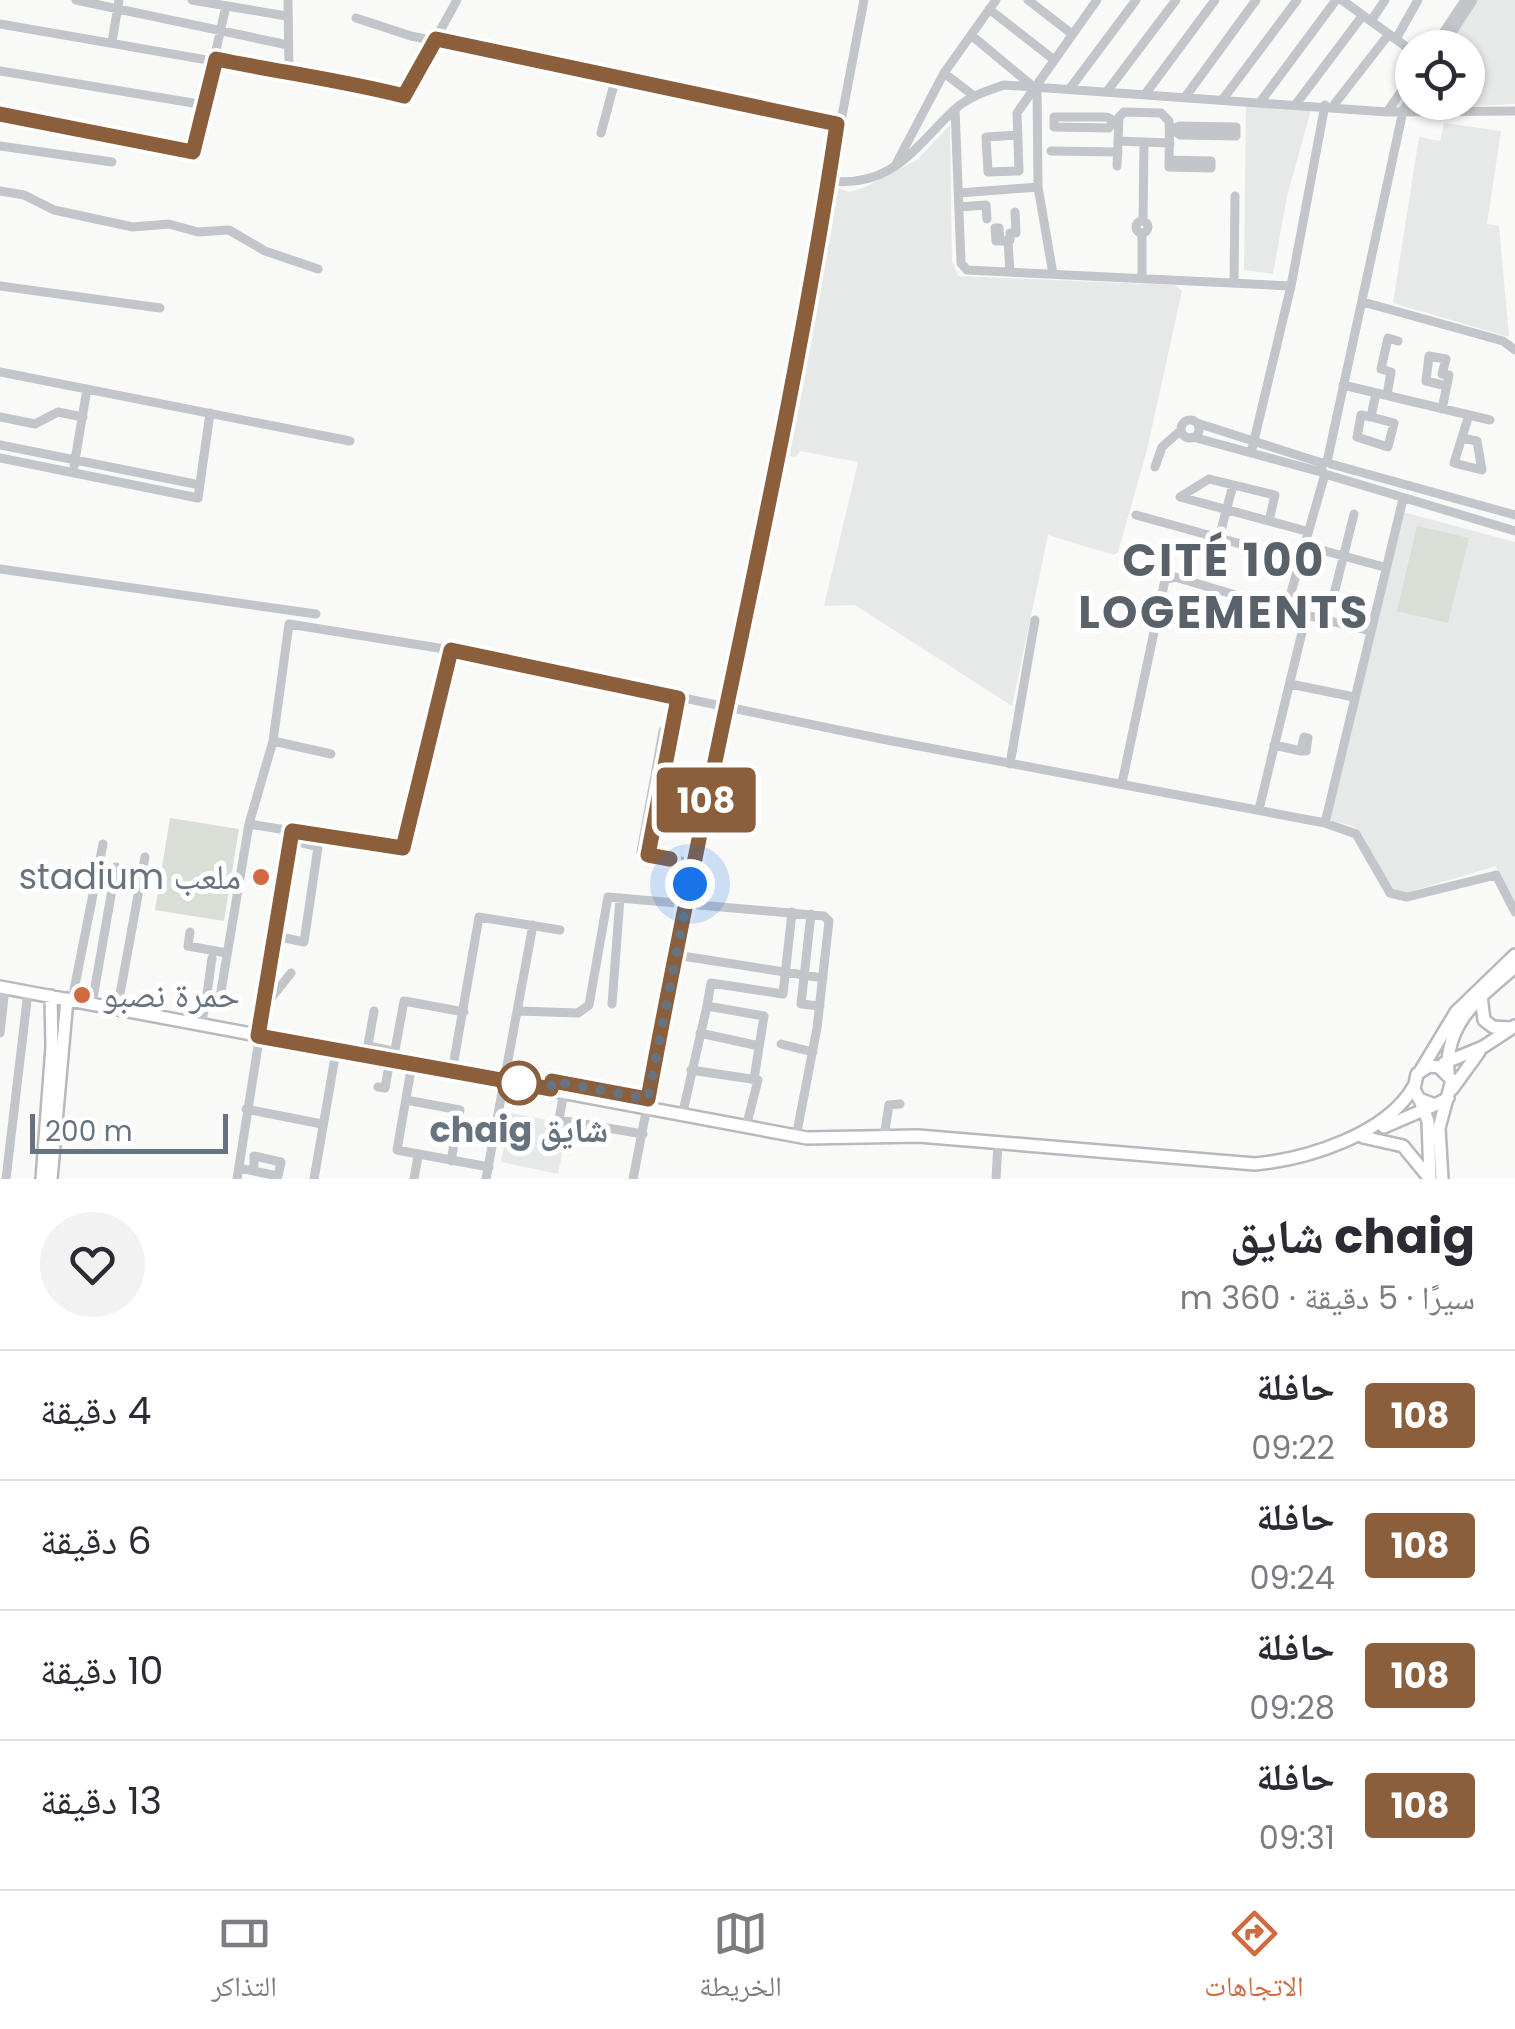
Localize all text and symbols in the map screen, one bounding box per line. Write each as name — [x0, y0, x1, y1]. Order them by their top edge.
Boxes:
map controls — [1395, 30, 1485, 120]
button: locate — [1395, 30, 1485, 120]
district label: CITÉ 100 LOGEMENTS — [1078, 529, 1370, 644]
line badge: 108 — [648, 768, 764, 832]
text: 108 — [677, 776, 735, 825]
place label: stadium ملعب — [19, 852, 241, 901]
your location — [665, 859, 715, 909]
marker: stadium ملعب — [250, 866, 272, 888]
place label: حمرة نصبو — [102, 970, 240, 1019]
marker: حمرة نصبو — [71, 984, 93, 1006]
marker: chaig شايق — [498, 1062, 540, 1104]
place label: chaig شايق — [430, 1105, 608, 1154]
scale bar — [30, 1109, 228, 1154]
text: 200 m — [45, 1112, 133, 1151]
text: chaig شايق — [1230, 1203, 1475, 1270]
button: heart — [40, 1212, 145, 1317]
text: سيرًا · 5 دقيقة · 360 m — [1180, 1275, 1475, 1320]
text: حافلة — [1256, 1360, 1335, 1413]
text: 4 دقيقة — [40, 1384, 151, 1437]
text: 108 — [1391, 1391, 1449, 1440]
text: 09:22 — [1251, 1425, 1335, 1470]
text: حافلة — [1256, 1490, 1335, 1543]
text: 6 دقيقة — [40, 1514, 152, 1567]
text: 108 — [1391, 1521, 1449, 1570]
text: 09:24 — [1249, 1555, 1335, 1600]
text: حافلة — [1256, 1620, 1335, 1673]
text: 10 دقيقة — [40, 1644, 163, 1697]
text: 108 — [1391, 1651, 1449, 1700]
text: 09:28 — [1249, 1685, 1335, 1730]
text: حافلة — [1256, 1750, 1335, 1803]
text: 13 دقيقة — [40, 1774, 162, 1827]
text: 108 — [1391, 1781, 1449, 1830]
text: 09:31 — [1259, 1815, 1335, 1860]
tab: التذاكر — [211, 1906, 277, 2014]
tab: الخريطة — [699, 1906, 782, 2014]
tab: الاتجاهات — [1204, 1906, 1304, 2014]

